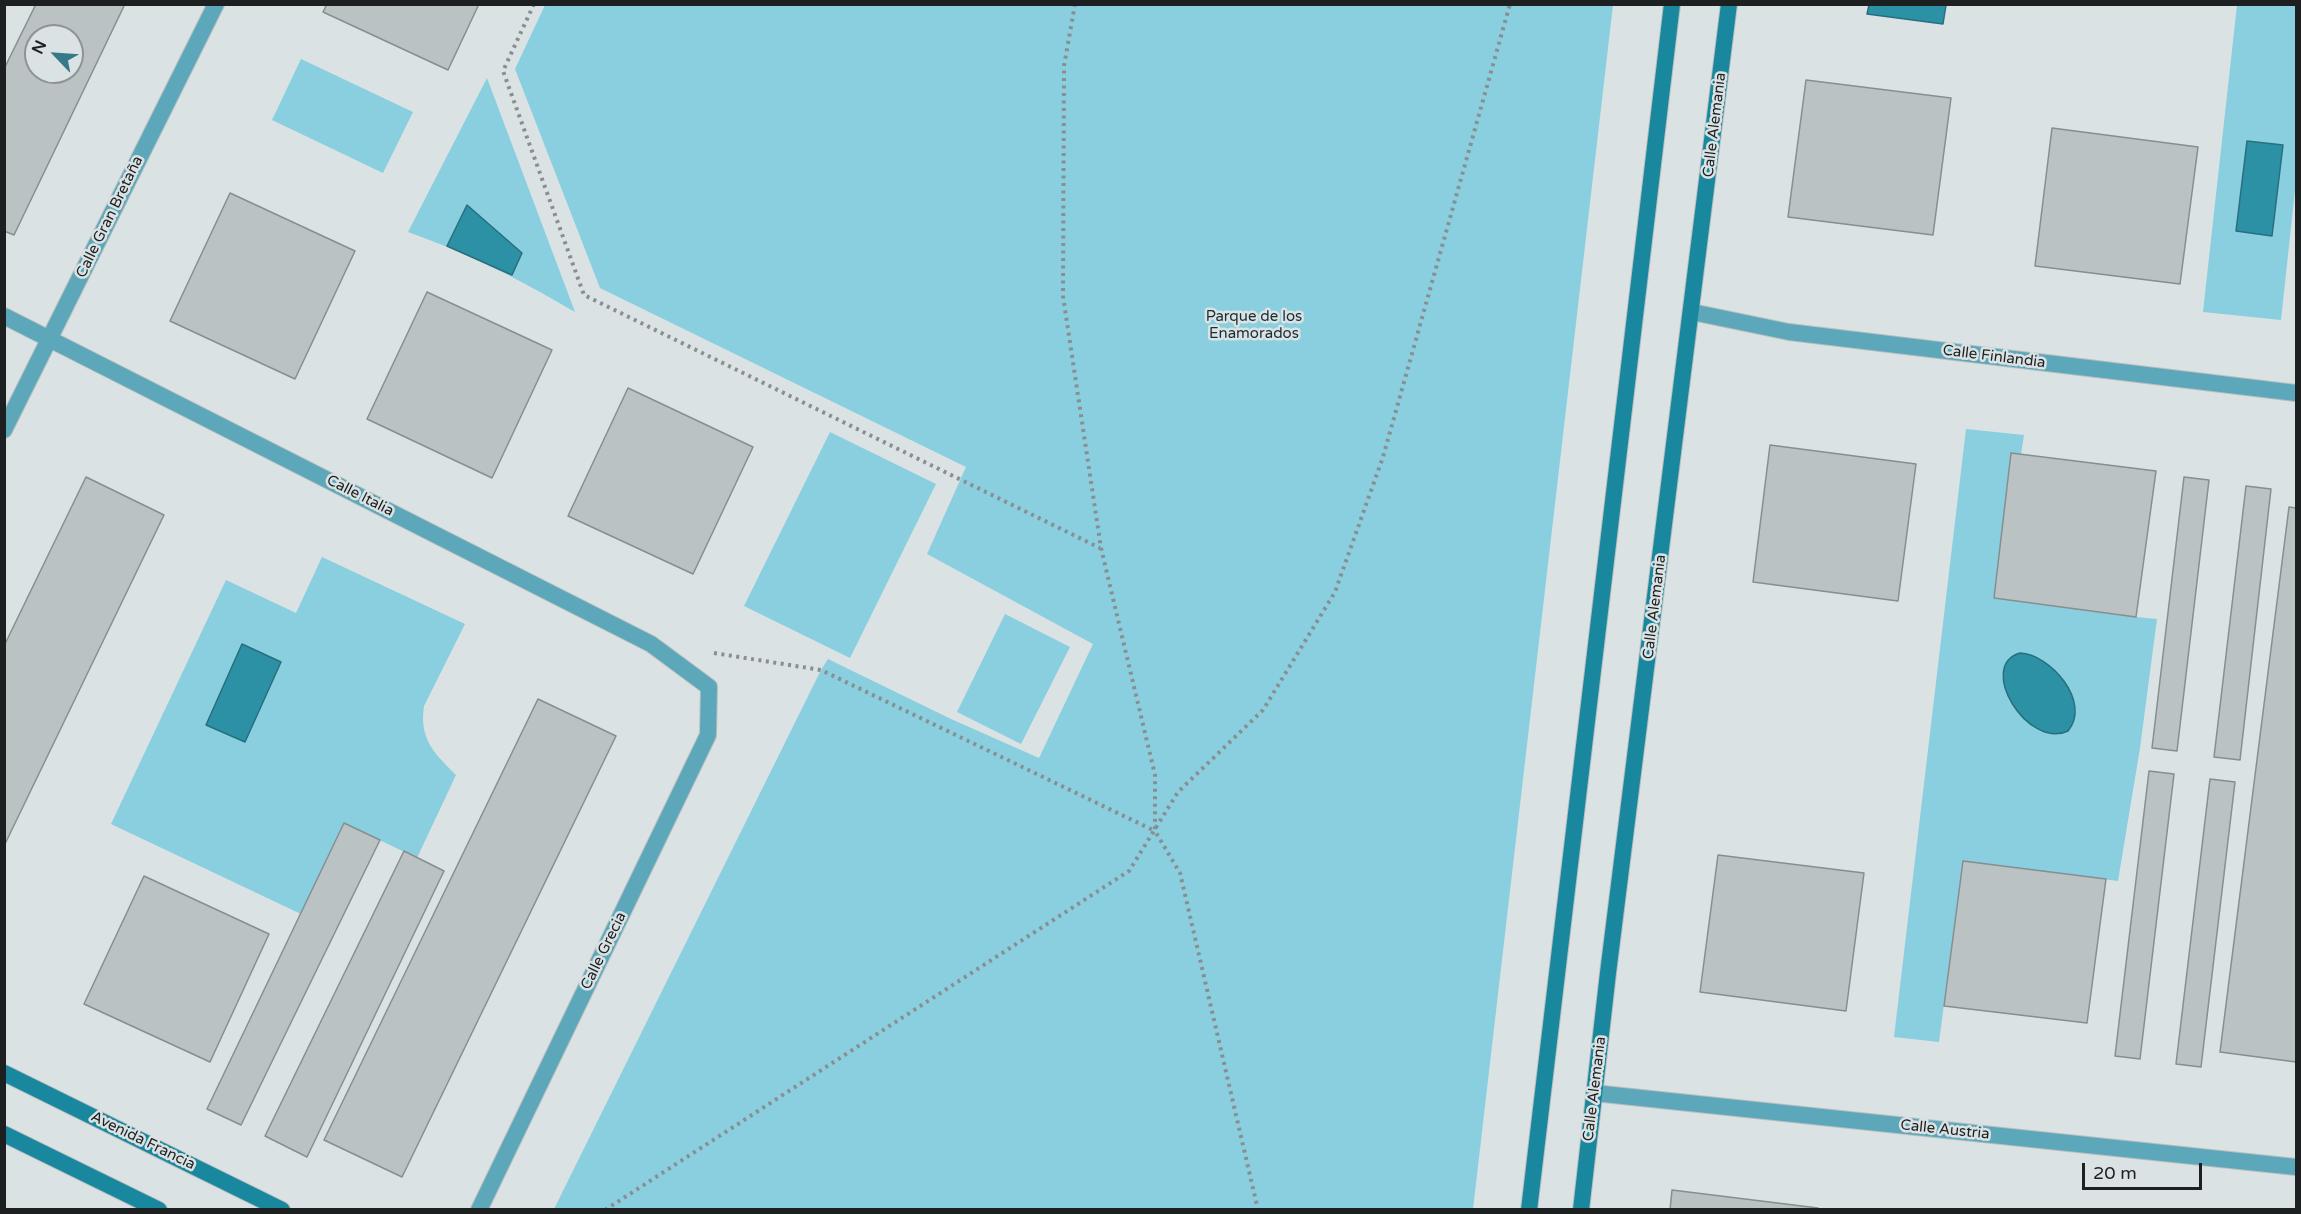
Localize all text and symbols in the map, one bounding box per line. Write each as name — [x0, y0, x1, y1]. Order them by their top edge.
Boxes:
north arrow — [24, 24, 84, 84]
text: N — [28, 37, 51, 57]
street label: Calle Alemania — [1700, 72, 1730, 178]
street label: Calle Gran Bretaña — [73, 153, 147, 281]
park label: Parque de los Enamorados — [1206, 308, 1302, 343]
street label: Calle Finlandia — [1942, 342, 2046, 372]
street label: Calle Italia — [323, 471, 397, 521]
street label: Calle Alemania — [1640, 554, 1670, 660]
street label: Calle Grecia — [577, 909, 631, 993]
street label: Calle Alemania — [1580, 1036, 1610, 1142]
street label: Avenida Francia — [88, 1108, 198, 1174]
street label: Calle Austria — [1899, 1116, 1991, 1144]
scale bar — [2085, 1151, 2205, 1189]
text: 20 m — [2093, 1162, 2137, 1184]

